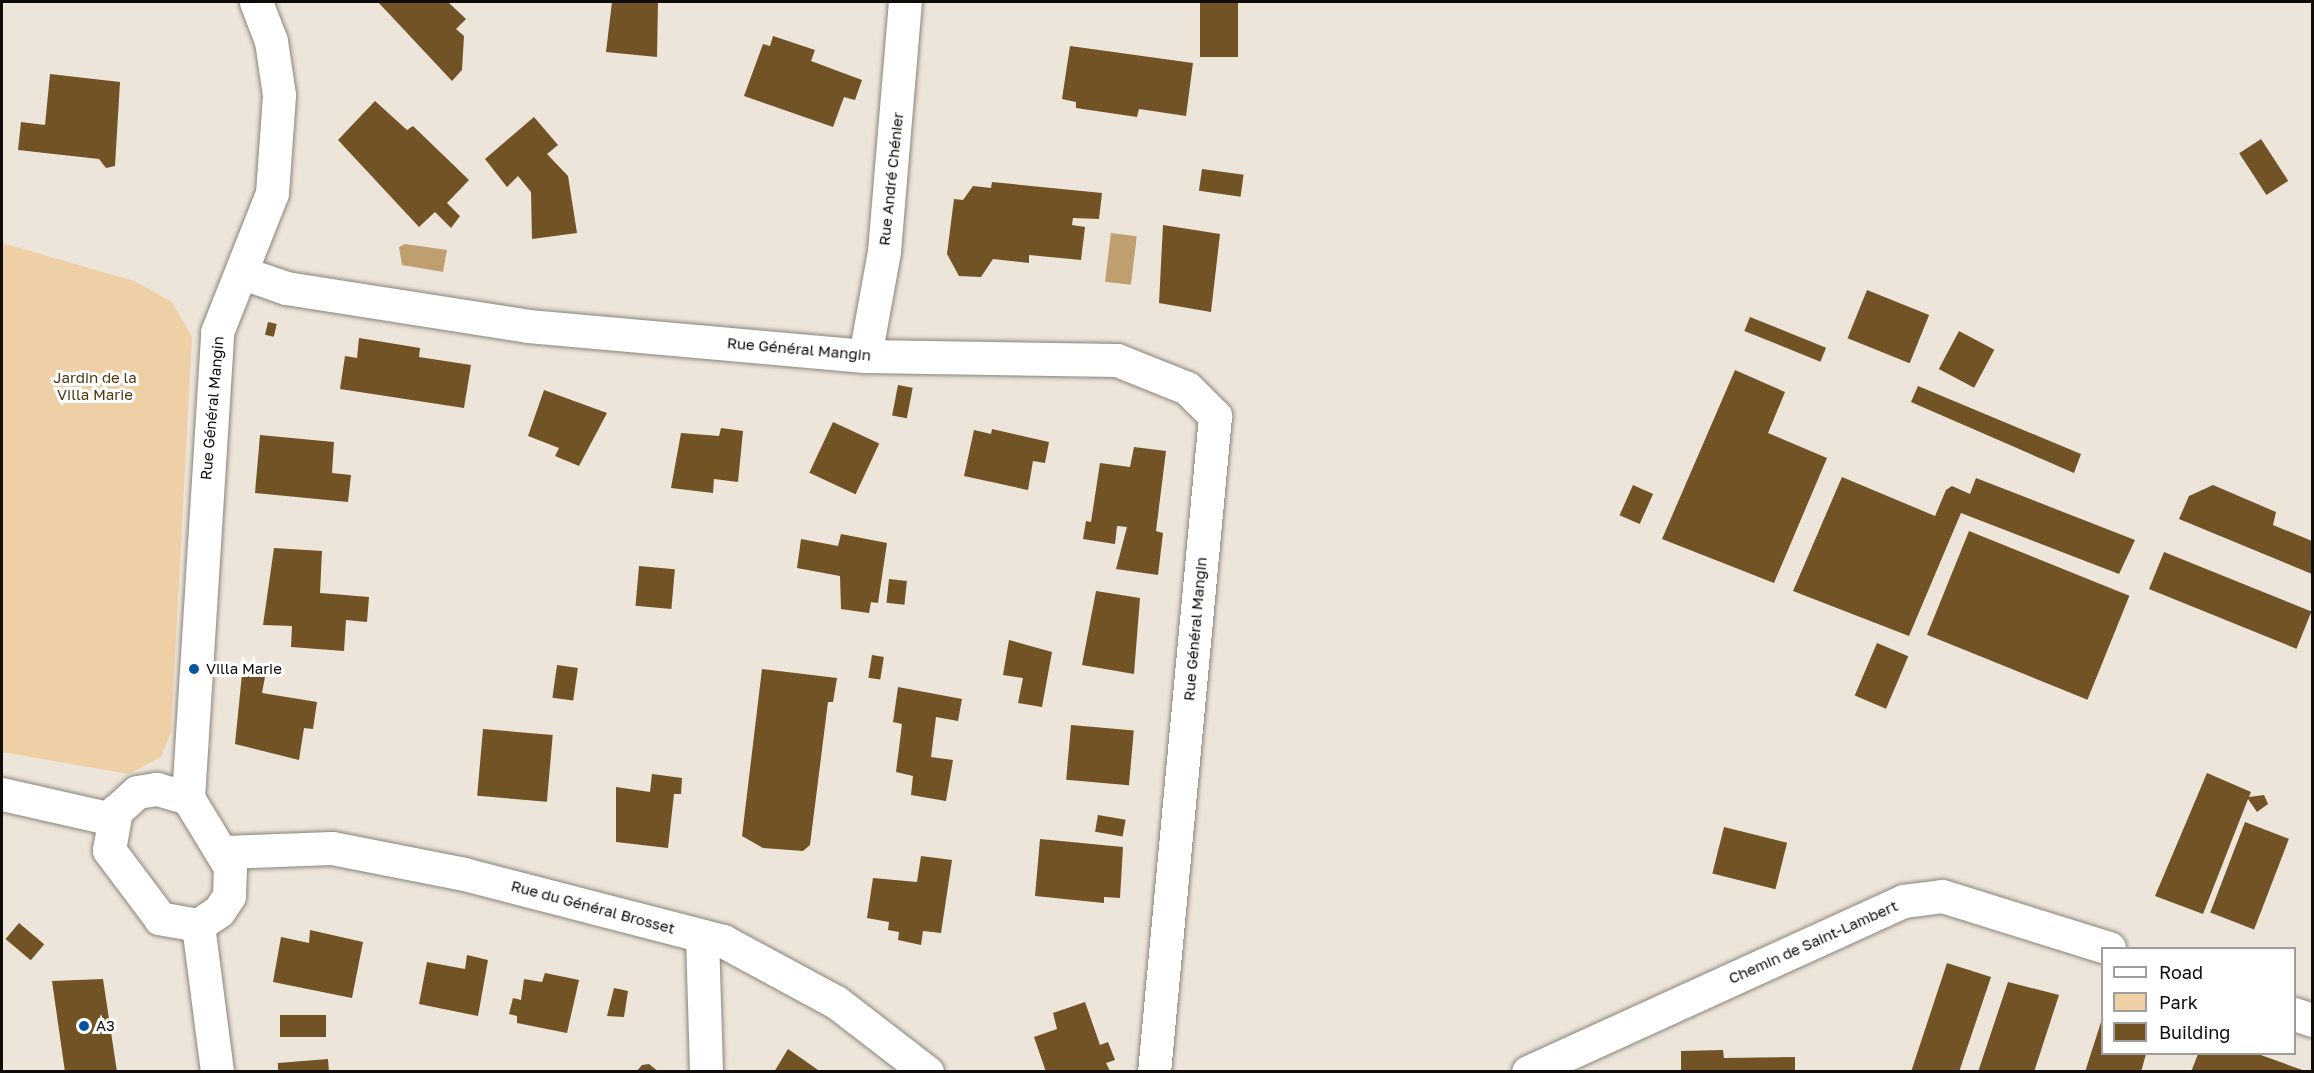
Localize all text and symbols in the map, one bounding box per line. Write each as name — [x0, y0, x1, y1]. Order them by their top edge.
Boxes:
street label: Rue André Chénier — [875, 111, 907, 247]
street label: Rue Général Mangin — [726, 334, 872, 364]
street label: Rue Général Mangin — [197, 335, 227, 481]
park label: Jardin de la Villa Marie — [53, 368, 137, 403]
street label: Rue Général Mangin — [1180, 556, 1210, 702]
place label: Villa Marie — [206, 660, 282, 678]
marker: Villa Marie — [187, 662, 201, 676]
street label: Rue du Général Brosset — [509, 876, 677, 938]
street label: Chemin de Saint-Lambert — [1726, 897, 1900, 987]
legend — [2101, 947, 2296, 1055]
text: Road — [2159, 961, 2203, 983]
text: Park — [2159, 991, 2198, 1013]
place label: A3 — [96, 1017, 115, 1035]
marker: A3 — [77, 1019, 91, 1033]
text: Building — [2159, 1021, 2230, 1043]

